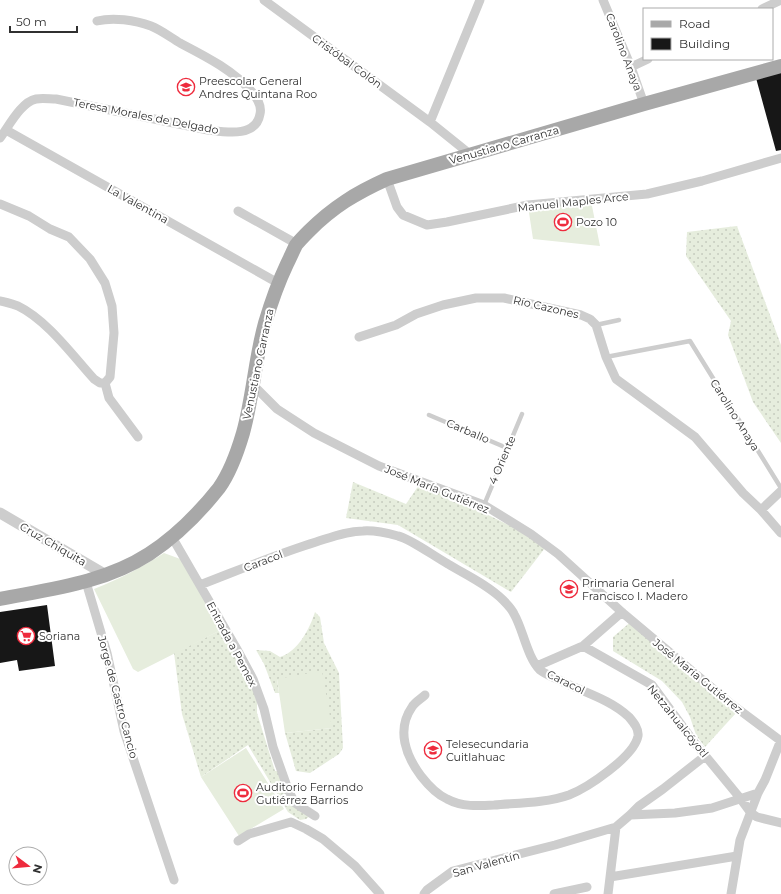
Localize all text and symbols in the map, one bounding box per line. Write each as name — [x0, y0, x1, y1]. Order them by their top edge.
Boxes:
scale bar — [10, 8, 77, 34]
legend — [643, 8, 773, 60]
street label: Carolino Anaya — [603, 11, 645, 93]
text: 50 m — [16, 14, 47, 29]
text: Road — [679, 16, 710, 31]
street label: Cristóbal Colón — [309, 31, 385, 91]
text: Building — [679, 36, 730, 51]
place label: Preescolar General Andres Quintana Roo — [199, 74, 317, 101]
school or university icon: Preescolar General Andres Quintana Roo — [176, 77, 196, 97]
street label: Teresa Morales de Delgado — [72, 95, 220, 137]
street label: Venustiano Carranza — [447, 123, 561, 167]
street label: La Valentina — [105, 181, 171, 227]
street label: Manuel Maples Arce — [517, 189, 630, 215]
sports icon: Pozo 10 — [553, 212, 573, 232]
place label: Pozo 10 — [576, 215, 617, 229]
street label: Río Cazones — [512, 293, 581, 321]
street label: Venustiano Carranza — [239, 307, 277, 421]
street label: Carolino Anaya — [707, 376, 763, 454]
street label: Carballo — [444, 416, 492, 446]
street label: 4 Oriente — [485, 433, 519, 487]
street label: José María Gutiérrez — [382, 461, 492, 517]
street label: Cruz Chiquita — [17, 519, 89, 569]
street label: Caracol — [242, 547, 284, 575]
place label: Primaria General Francisco I. Madero — [582, 576, 688, 603]
school or university icon: Primaria General Francisco I. Madero — [559, 579, 579, 599]
street label: Entrada a Pemex — [204, 599, 260, 689]
supermarket icon: Soriana — [16, 626, 36, 646]
place label: Soriana — [39, 629, 80, 643]
street label: Jorge de Castro Cancio — [95, 633, 141, 760]
street label: José María Gutiérrez — [649, 635, 746, 717]
street label: Caracol — [545, 667, 587, 697]
street label: Netzahualcóyotl — [644, 682, 712, 760]
place label: Telesecundaria Cuitlahuac — [446, 737, 529, 764]
school or university icon: Telesecundaria Cuitlahuac — [423, 740, 443, 760]
place label: Auditorio Fernando Gutiérrez Barrios — [256, 780, 363, 807]
sports icon: Auditorio Fernando Gutiérrez Barrios — [233, 783, 253, 803]
north arrow — [8, 846, 48, 886]
street label: San Valentín — [451, 848, 521, 880]
text: N — [30, 863, 46, 875]

